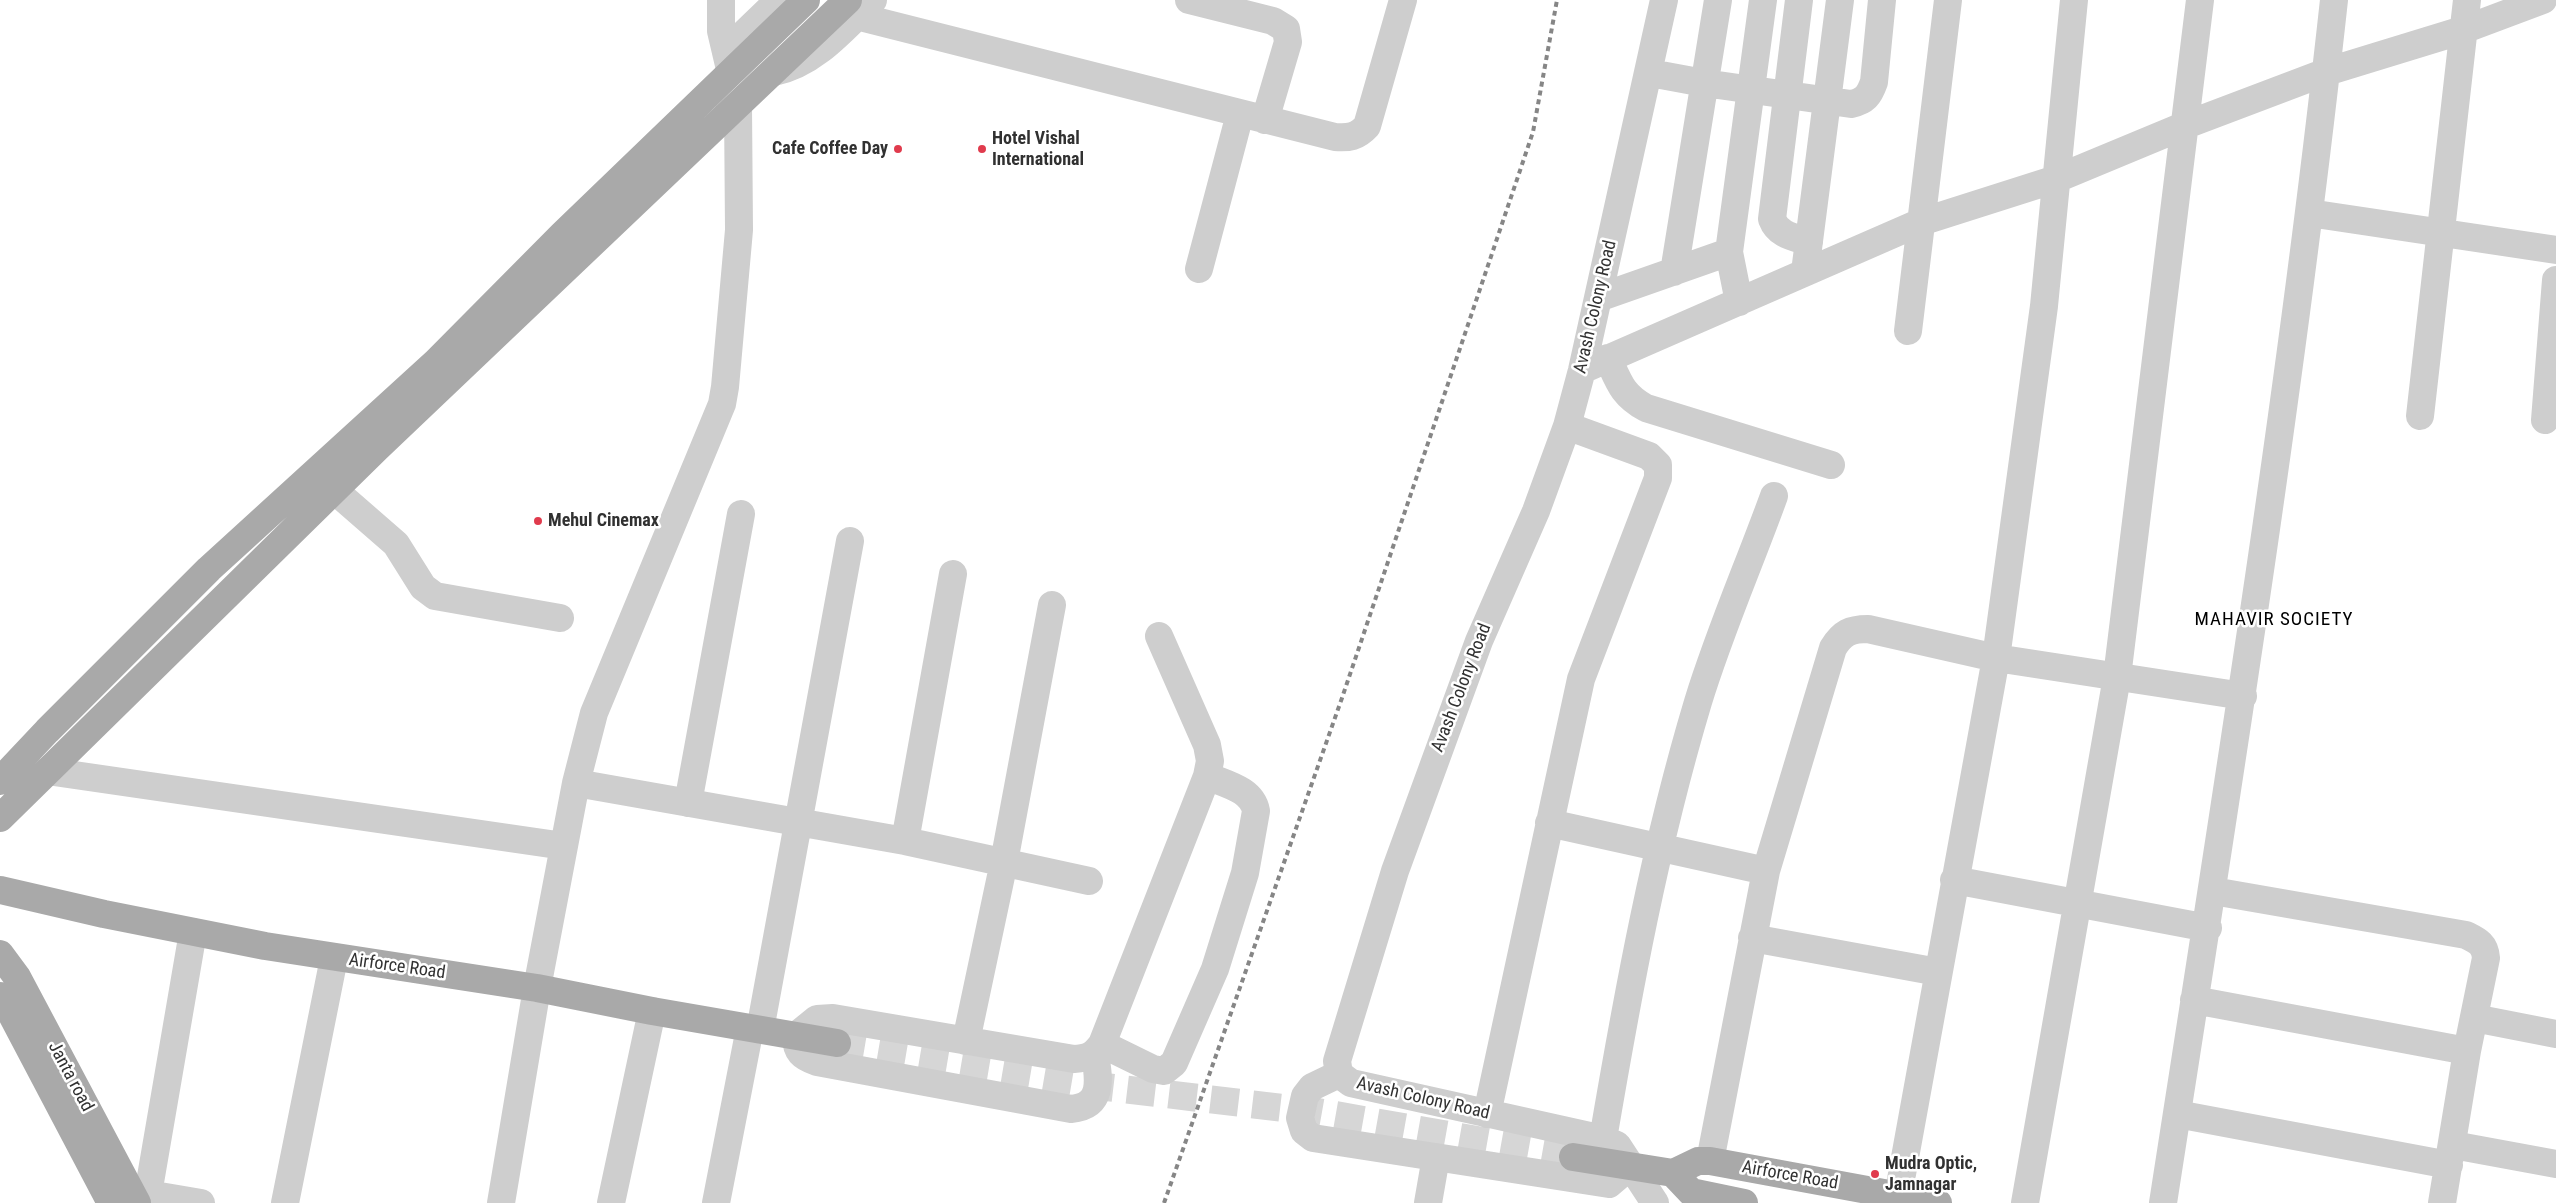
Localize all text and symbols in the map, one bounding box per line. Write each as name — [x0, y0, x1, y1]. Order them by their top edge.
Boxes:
place label: Hotel Vishal International — [992, 128, 1084, 170]
place label: Cafe Coffee Day — [772, 138, 888, 160]
marker: Cafe Coffee Day — [892, 143, 904, 155]
marker: Hotel Vishal International — [976, 143, 988, 155]
street label: Avash Colony Road — [1570, 238, 1622, 376]
place label: Mehul Cinemax — [548, 510, 659, 532]
marker: Mehul Cinemax — [532, 515, 544, 527]
district label: MAHAVIR SOCIETY — [2193, 609, 2355, 631]
street label: Avash Colony Road — [1428, 621, 1496, 755]
street label: Airforce Road — [347, 950, 447, 984]
street label: Janta road — [43, 1038, 97, 1116]
street label: Avash Colony Road — [1354, 1073, 1492, 1125]
place label: Mudra Optic, Jamnagar — [1885, 1153, 1977, 1196]
street label: Airforce Road — [1740, 1157, 1840, 1195]
marker: Mudra Optic, Jamnagar — [1869, 1168, 1881, 1180]

